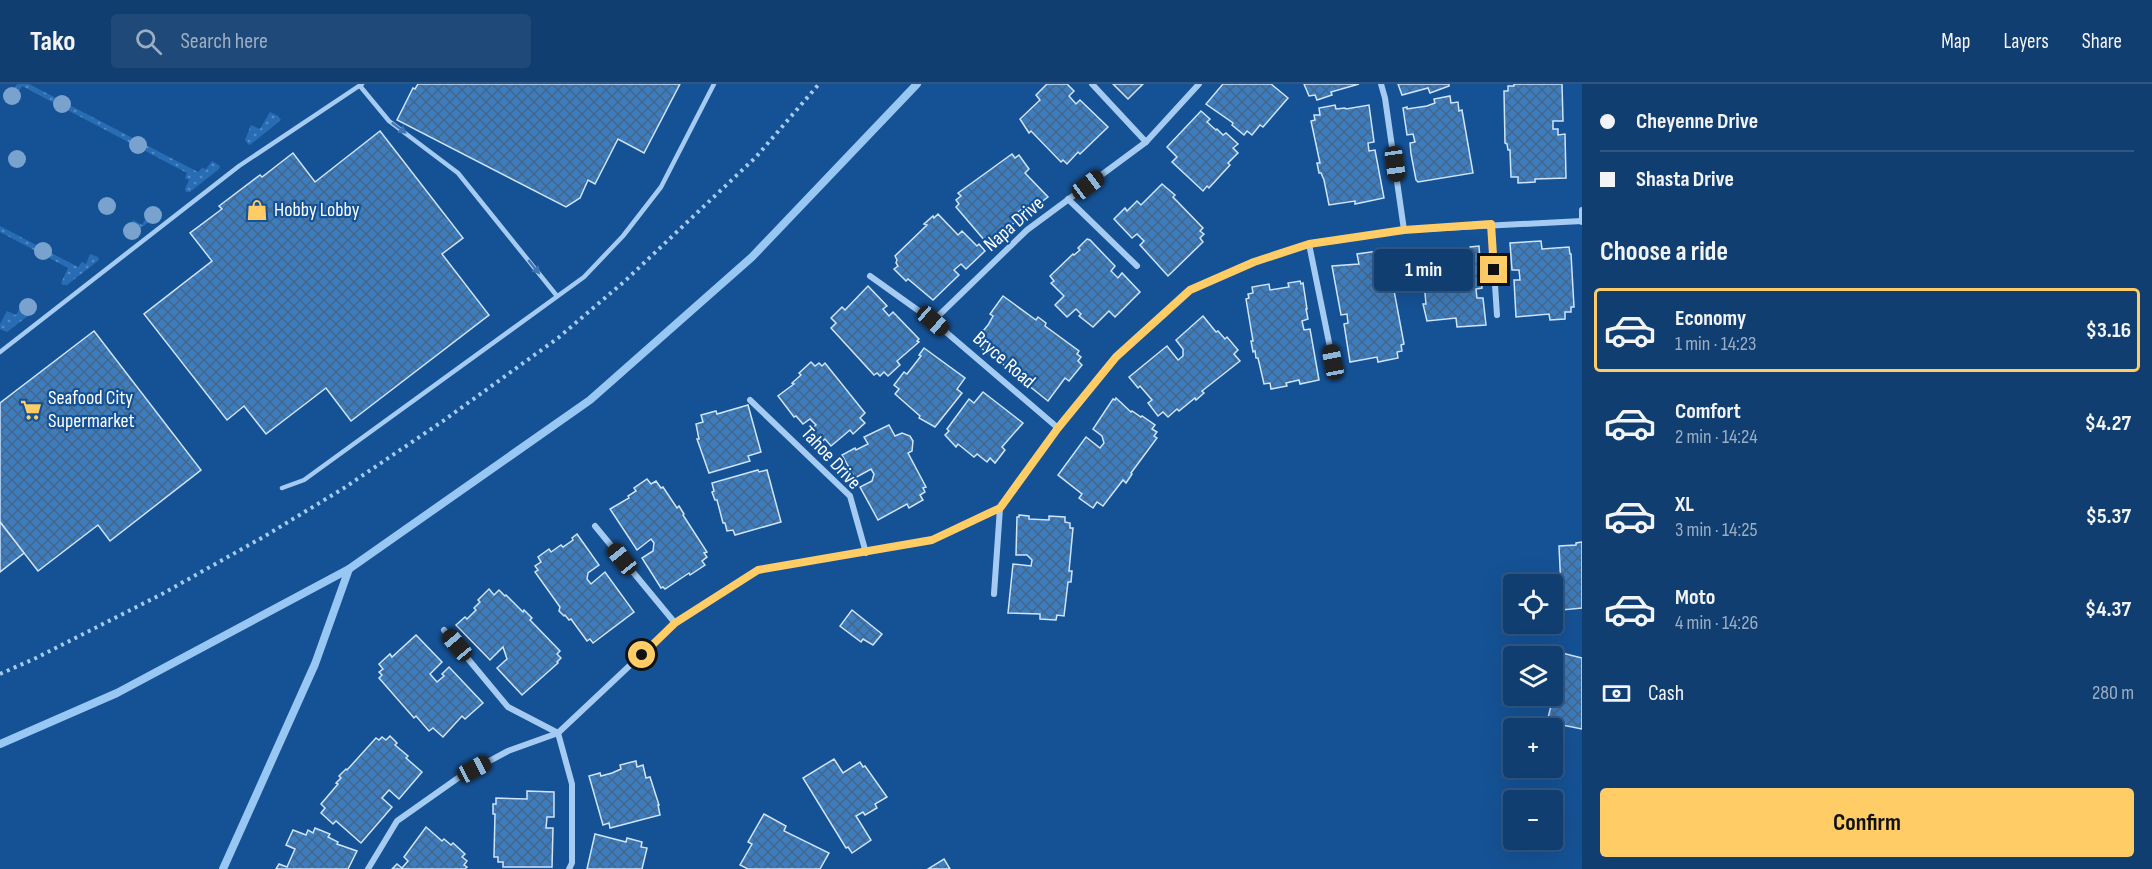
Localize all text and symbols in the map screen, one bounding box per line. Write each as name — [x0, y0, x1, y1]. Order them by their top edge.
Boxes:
search box — [111, 14, 531, 68]
text: Tako — [30, 25, 75, 58]
icon: search — [132, 25, 165, 58]
text: Search here — [180, 28, 268, 55]
text: Map — [1941, 29, 1970, 54]
text: Layers — [2003, 29, 2049, 54]
text: Share — [2082, 29, 2122, 54]
text: Cheyenne Drive — [1636, 108, 1758, 135]
one-way arrow — [392, 122, 407, 134]
car — [1384, 145, 1406, 183]
text: Shasta Drive — [1636, 166, 1734, 193]
car — [1068, 167, 1108, 203]
street label: Napa Drive — [979, 191, 1049, 257]
shop icon: Hobby Lobby — [245, 198, 269, 222]
place label: Hobby Lobby — [274, 198, 360, 222]
text: Choose a ride — [1600, 236, 1728, 268]
callout: 1 min — [1374, 249, 1473, 291]
route end — [1480, 256, 1507, 283]
text: 1 min — [1405, 258, 1442, 282]
one-way arrow — [528, 259, 541, 275]
car — [914, 302, 952, 340]
icon: car — [1603, 303, 1657, 357]
text: Economy — [1675, 305, 1746, 332]
text: $3.16 — [2086, 317, 2131, 344]
street label: Bryce Road — [968, 326, 1040, 394]
text: 1 min · 14:23 — [1675, 332, 1756, 356]
car — [1321, 343, 1345, 381]
place label: Seafood City Supermarket — [48, 386, 135, 433]
icon: car — [1603, 396, 1657, 450]
supermarket icon: Seafood City Supermarket — [19, 398, 43, 422]
text: Comfort — [1675, 398, 1741, 425]
text: $4.27 — [2085, 410, 2131, 437]
street label: Tahoe Drive — [796, 421, 866, 495]
text: 2 min · 14:24 — [1675, 425, 1758, 449]
icon: car — [1603, 489, 1657, 543]
text: XL — [1675, 491, 1694, 518]
text: $5.37 — [2086, 503, 2131, 530]
text: 3 min · 14:25 — [1675, 518, 1757, 542]
car — [604, 539, 640, 579]
map controls — [1503, 574, 1563, 850]
button: locate — [1503, 574, 1563, 634]
icon: car — [1603, 582, 1657, 636]
text: Moto — [1675, 584, 1715, 611]
text: $4.37 — [2085, 596, 2131, 623]
text: 4 min · 14:26 — [1675, 611, 1758, 635]
car — [439, 625, 475, 665]
route start — [628, 641, 655, 668]
button: layers — [1503, 646, 1563, 706]
icon: cash — [1600, 677, 1633, 710]
text: Cash — [1648, 680, 1684, 707]
text: 280 m — [2092, 681, 2134, 705]
button: + — [1503, 718, 1563, 778]
car — [454, 753, 494, 785]
button: Confirm — [1600, 788, 2134, 857]
button: − — [1503, 790, 1563, 850]

